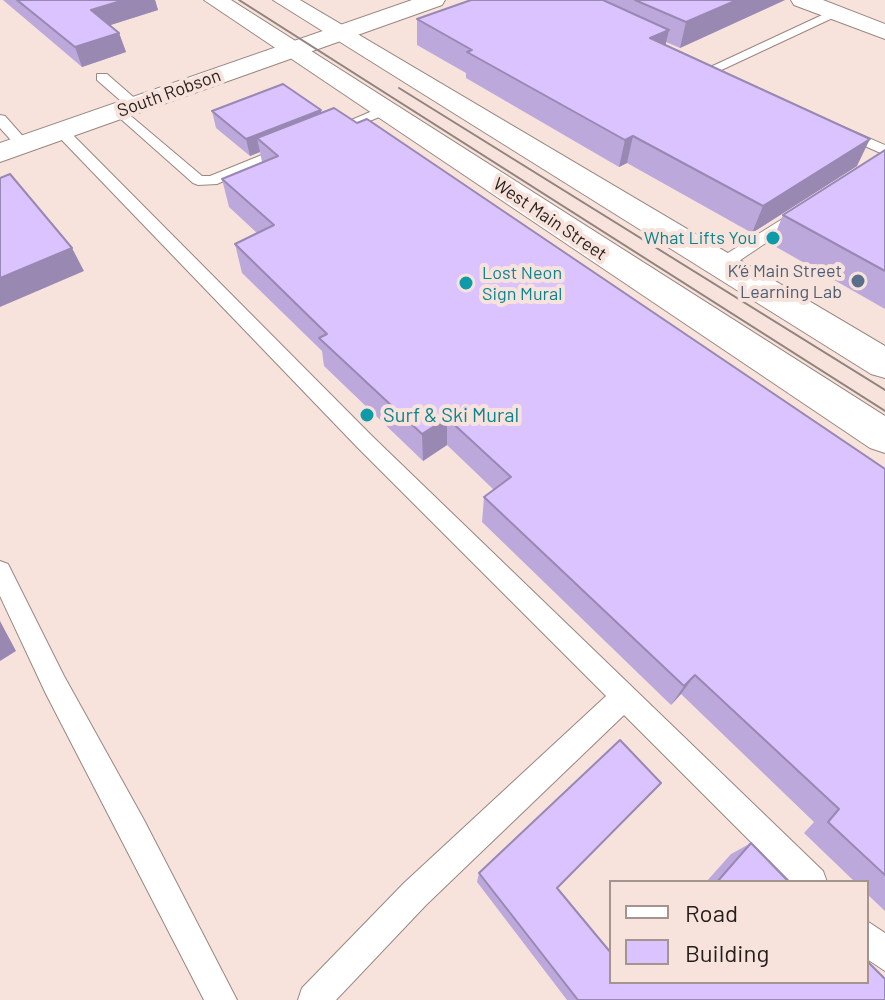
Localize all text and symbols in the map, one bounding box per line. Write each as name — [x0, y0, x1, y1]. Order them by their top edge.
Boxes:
street label: South Robson — [114, 64, 224, 122]
street label: West Main Street — [489, 173, 611, 265]
place label: What Lifts You — [644, 227, 757, 249]
marker: What Lifts You — [764, 229, 782, 247]
place label: K’é Main Street Learning Lab — [727, 260, 842, 302]
place label: Lost Neon Sign Mural — [482, 262, 562, 304]
marker: K’é Main Street Learning Lab — [849, 272, 867, 290]
marker: Lost Neon Sign Mural — [457, 274, 475, 292]
place label: Surf & Ski Mural — [383, 403, 519, 427]
marker: Surf & Ski Mural — [358, 406, 376, 424]
legend — [609, 880, 869, 984]
text: Road — [685, 898, 738, 927]
text: Building — [685, 938, 769, 967]

